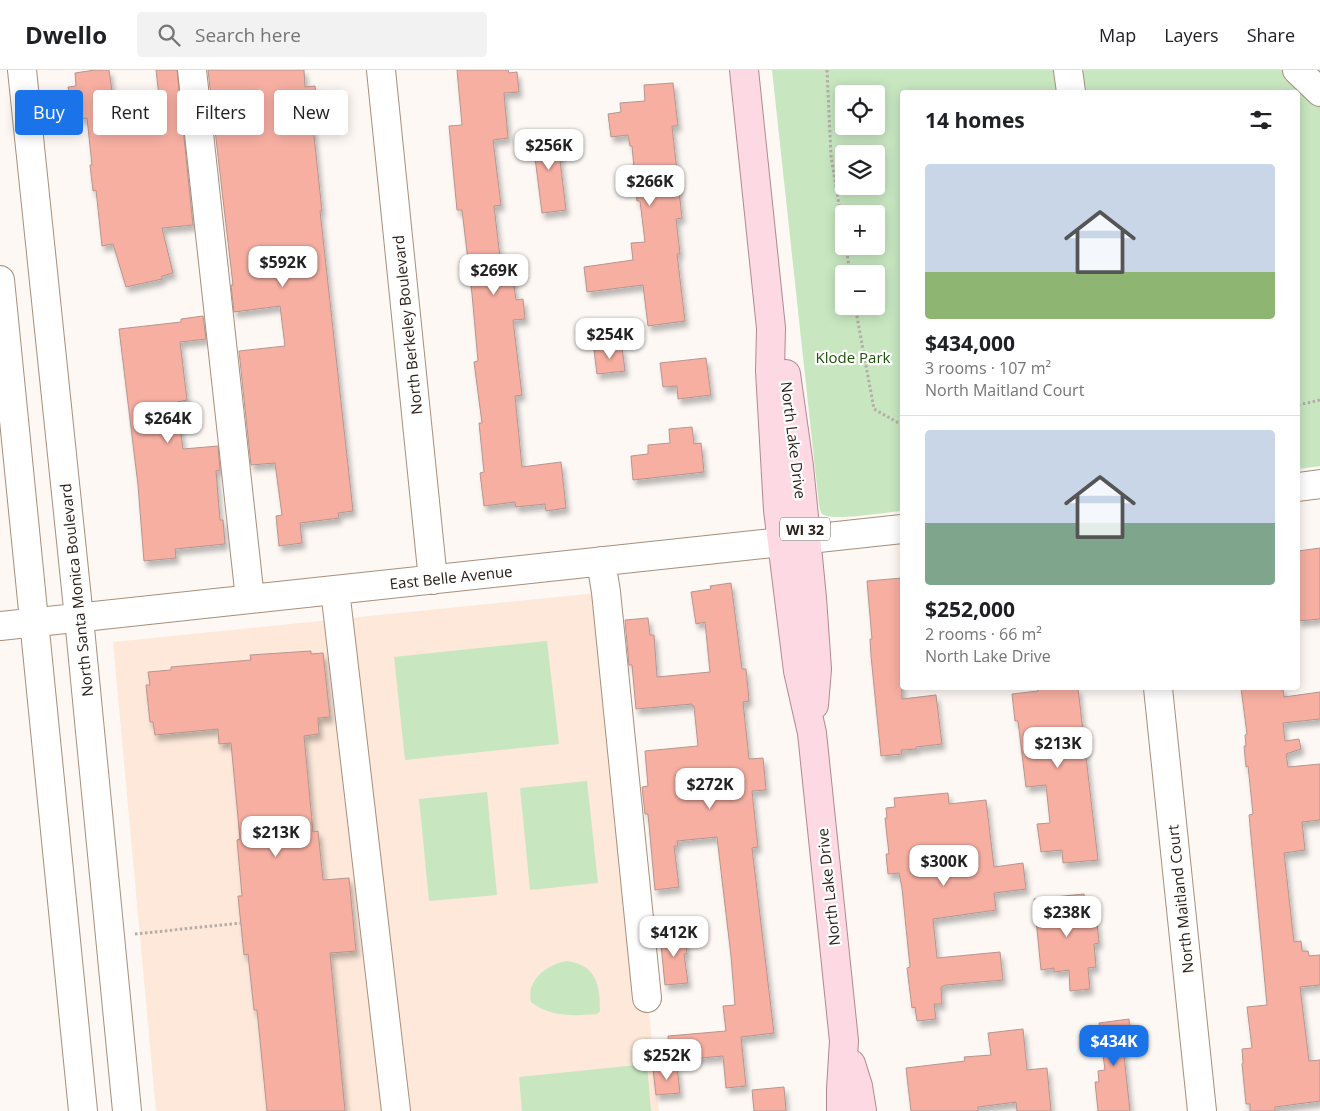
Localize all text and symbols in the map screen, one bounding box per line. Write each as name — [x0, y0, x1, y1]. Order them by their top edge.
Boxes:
search box — [137, 12, 487, 57]
text: Dwello — [25, 18, 107, 51]
icon: search — [155, 21, 183, 49]
text: Search here — [195, 22, 301, 48]
text: Map — [1099, 23, 1136, 47]
text: Layers — [1164, 23, 1219, 47]
text: Share — [1247, 23, 1295, 47]
map controls — [835, 85, 885, 315]
button: locate — [835, 85, 885, 135]
chip: Buy — [15, 90, 83, 135]
chip: Rent — [93, 90, 167, 135]
chip: Filters — [177, 90, 264, 135]
chip: New — [274, 90, 348, 135]
text: 14 homes — [925, 106, 1025, 134]
icon: filters — [1247, 106, 1275, 134]
pin: $256K — [514, 128, 584, 171]
text: $256K — [525, 134, 573, 156]
button: layers — [835, 145, 885, 195]
pin: $266K — [615, 164, 685, 207]
text: $266K — [626, 170, 674, 192]
icon: home — [1055, 197, 1145, 287]
button: + — [835, 205, 885, 255]
street label: North Berkeley Boulevard — [388, 234, 426, 416]
pin: $592K — [248, 246, 318, 288]
text: $592K — [259, 251, 307, 273]
pin: $269K — [459, 254, 529, 296]
text: $269K — [470, 259, 518, 281]
button: − — [835, 265, 885, 315]
pin: $254K — [575, 318, 645, 360]
text: $254K — [586, 323, 634, 345]
text: $434,000 — [925, 329, 1015, 357]
park label: Klode Park — [816, 347, 891, 367]
text: 3 rooms · 107 m² — [925, 357, 1051, 379]
text: North Maitland Court — [925, 379, 1084, 401]
street label: North Lake Drive — [777, 380, 811, 500]
pin: $264K — [133, 402, 203, 444]
text: $264K — [144, 407, 192, 429]
icon: home — [1055, 462, 1145, 552]
street label: North Santa Monica Boulevard — [55, 482, 97, 698]
road number: WI 32 — [780, 518, 830, 540]
street label: East Belle Avenue — [389, 561, 513, 593]
text: $252,000 — [925, 595, 1015, 623]
text: 2 rooms · 66 m² — [925, 623, 1042, 645]
text: North Lake Drive — [925, 645, 1051, 667]
pin: $213K — [1023, 726, 1093, 769]
text: $213K — [1034, 732, 1082, 754]
pin: $272K — [675, 768, 745, 810]
text: $272K — [686, 773, 734, 795]
pin: $213K — [241, 816, 311, 858]
text: $213K — [252, 821, 300, 843]
street label: North Maitland Court — [1162, 824, 1198, 974]
street label: North Lake Drive — [812, 827, 844, 947]
pin: $300K — [909, 844, 979, 887]
text: $300K — [920, 850, 968, 872]
pin: $238K — [1032, 896, 1102, 938]
text: $238K — [1043, 901, 1091, 923]
pin: $412K — [639, 916, 709, 958]
text: $412K — [650, 921, 698, 943]
pin: $434K — [1079, 1024, 1149, 1067]
text: $434K — [1090, 1030, 1138, 1052]
pin: $252K — [632, 1038, 702, 1081]
text: $252K — [643, 1044, 691, 1066]

